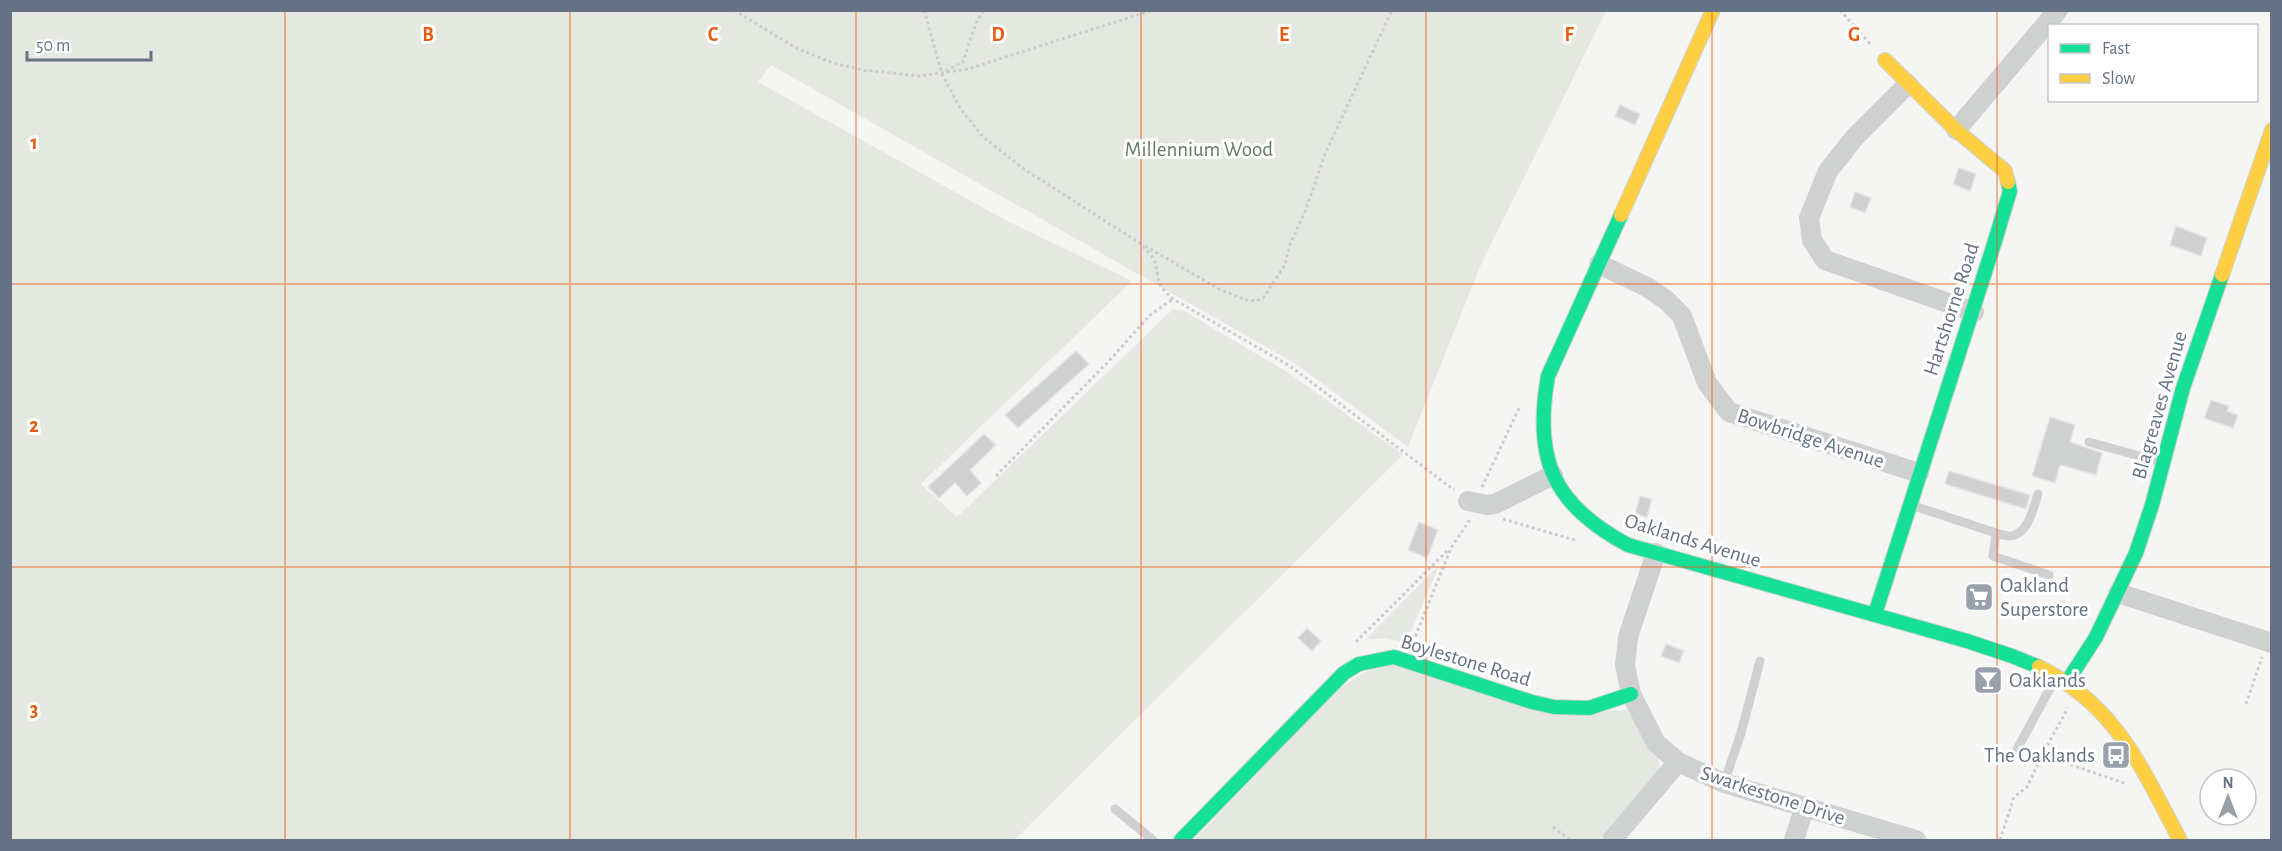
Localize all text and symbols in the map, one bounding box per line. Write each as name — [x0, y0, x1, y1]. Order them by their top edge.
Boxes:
scale bar — [27, 24, 152, 62]
legend — [2048, 24, 2258, 102]
text: B — [422, 25, 434, 45]
text: C — [708, 25, 719, 45]
text: D — [991, 25, 1005, 45]
text: E — [1279, 25, 1289, 45]
text: F — [1564, 25, 1574, 45]
text: G — [1848, 25, 1860, 45]
text: 50 m — [36, 37, 70, 55]
text: Fast — [2102, 40, 2130, 58]
text: Slow — [2102, 70, 2135, 88]
text: 1 — [30, 133, 38, 153]
park label: Millennium Wood — [1125, 139, 1273, 160]
street label: Hartshorne Road — [1920, 240, 1983, 378]
street label: Blagreaves Avenue — [2128, 329, 2191, 482]
street label: Bowbridge Avenue — [1735, 405, 1887, 472]
text: 2 — [29, 416, 39, 436]
street label: Oaklands Avenue — [1622, 510, 1764, 571]
place label: Oakland Superstore — [2000, 575, 2089, 620]
supermarket icon: Oakland Superstore — [1963, 581, 1995, 613]
street label: Boylestone Road — [1398, 631, 1534, 690]
bar icon: Oaklands — [1972, 664, 2004, 696]
place label: Oaklands — [2009, 670, 2086, 691]
text: 3 — [30, 700, 38, 720]
bus stop icon: The Oaklands — [2100, 739, 2132, 771]
place label: The Oaklands — [1984, 745, 2095, 766]
street label: Swarkestone Drive — [1698, 762, 1848, 829]
north arrow — [2198, 767, 2258, 827]
text: N — [2222, 775, 2234, 791]

